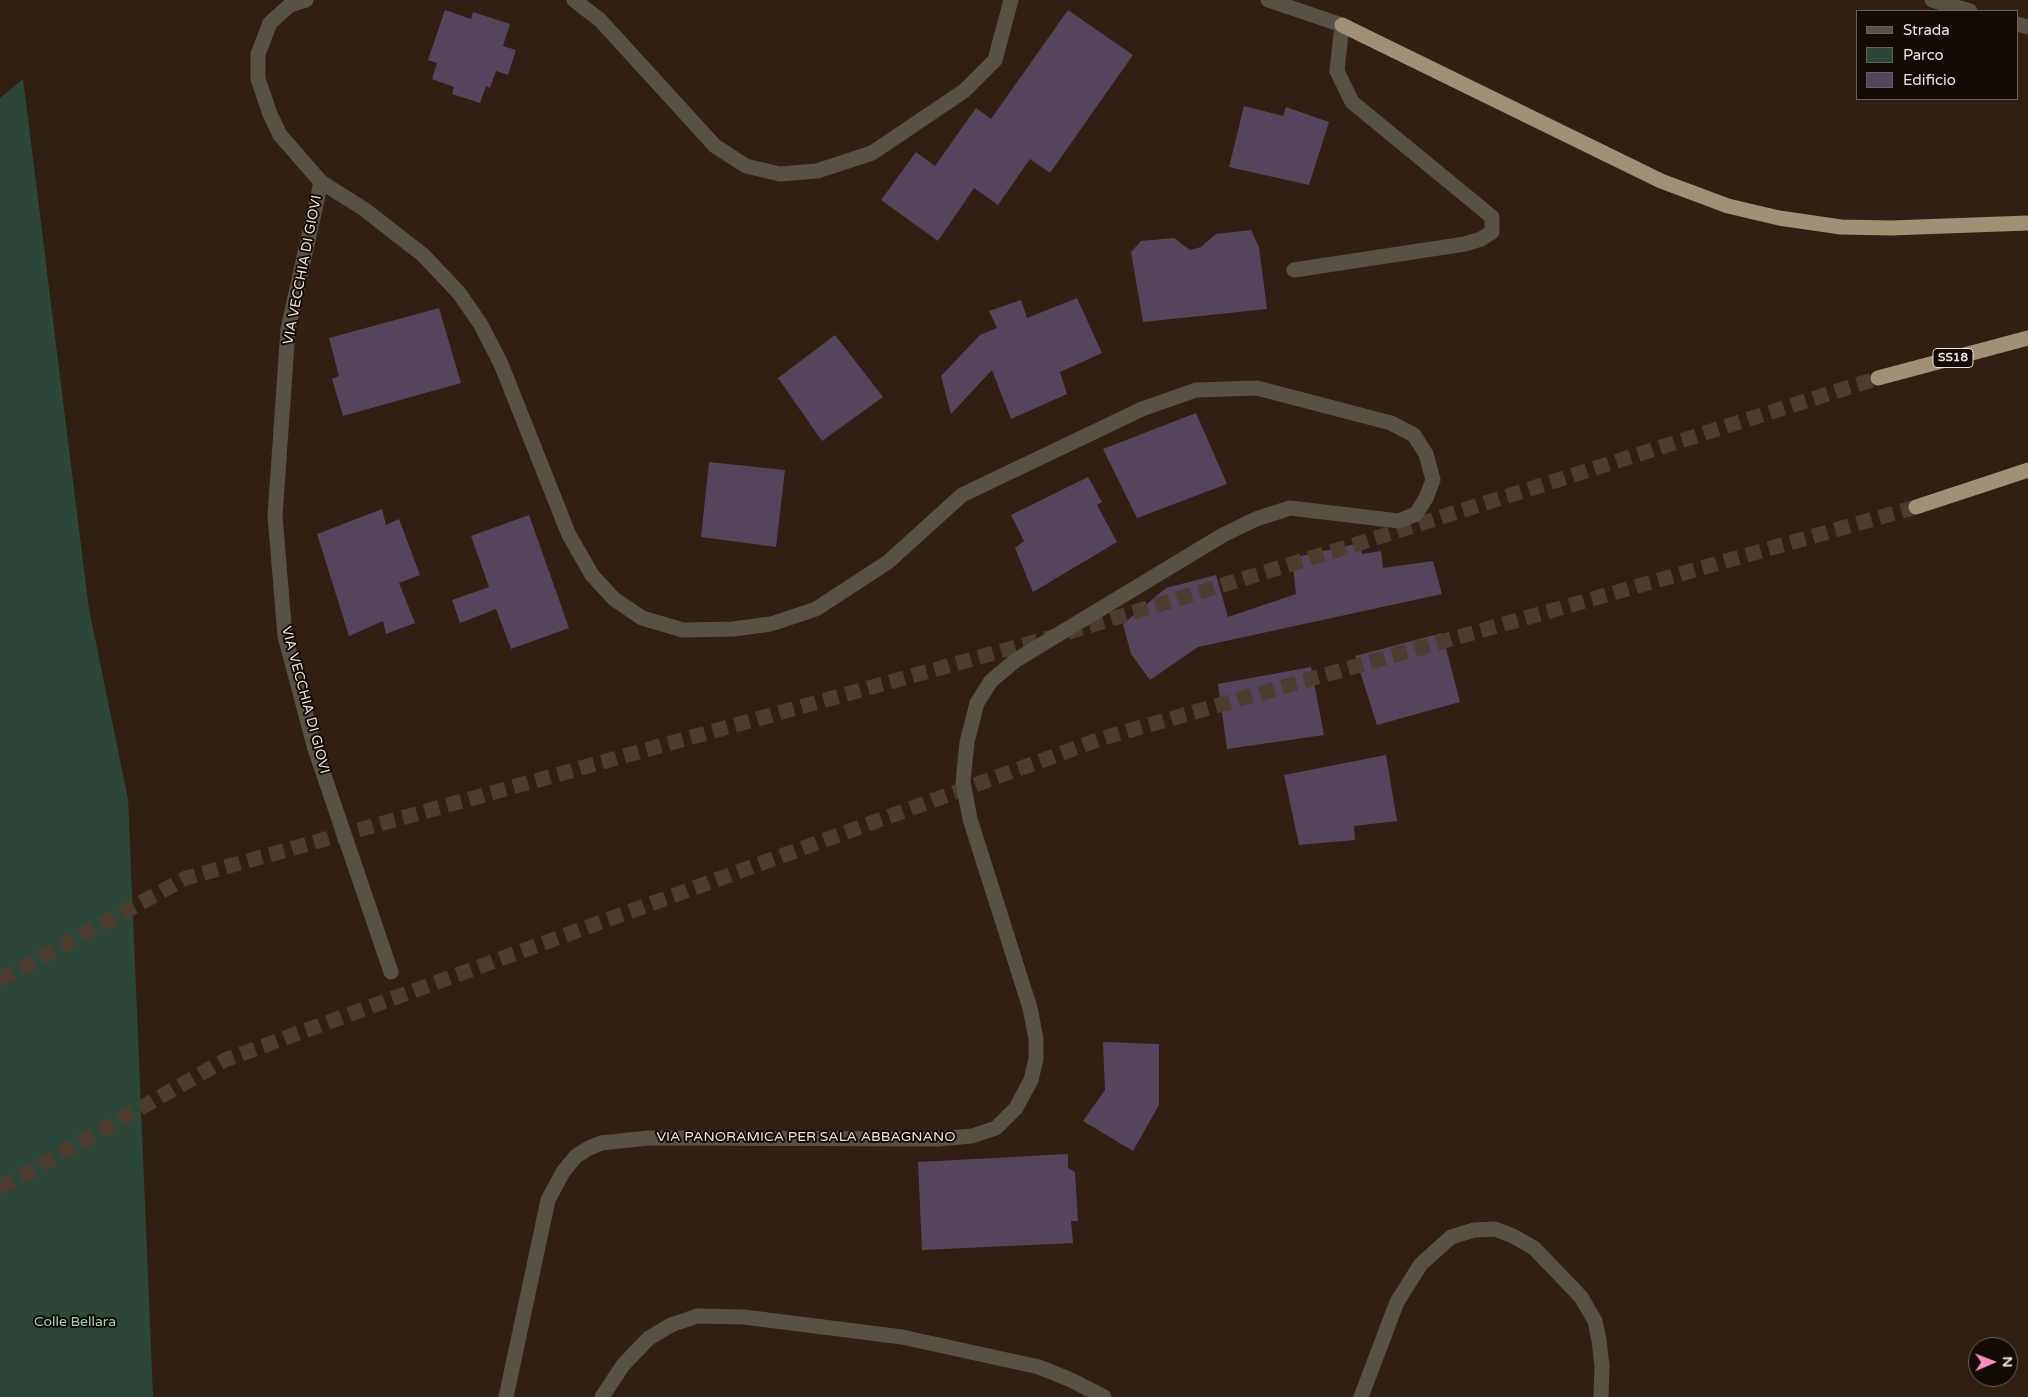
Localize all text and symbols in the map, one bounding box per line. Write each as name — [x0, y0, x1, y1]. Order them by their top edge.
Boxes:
legend — [1856, 10, 2018, 100]
text: Strada — [1903, 21, 1950, 39]
text: Parco — [1903, 46, 1944, 64]
text: Edificio — [1903, 71, 1956, 89]
street label: VIA VECCHIA DI GIOVI — [280, 194, 326, 346]
road number: SS18 — [1933, 348, 1973, 368]
street label: VIA VECCHIA DI GIOVI — [277, 625, 333, 775]
street label: VIA PANORAMICA PER SALA ABBAGNANO — [656, 1129, 956, 1145]
park label: Colle Bellara — [34, 1314, 116, 1330]
north arrow — [1968, 1337, 2018, 1387]
text: N — [1999, 1356, 2016, 1368]

